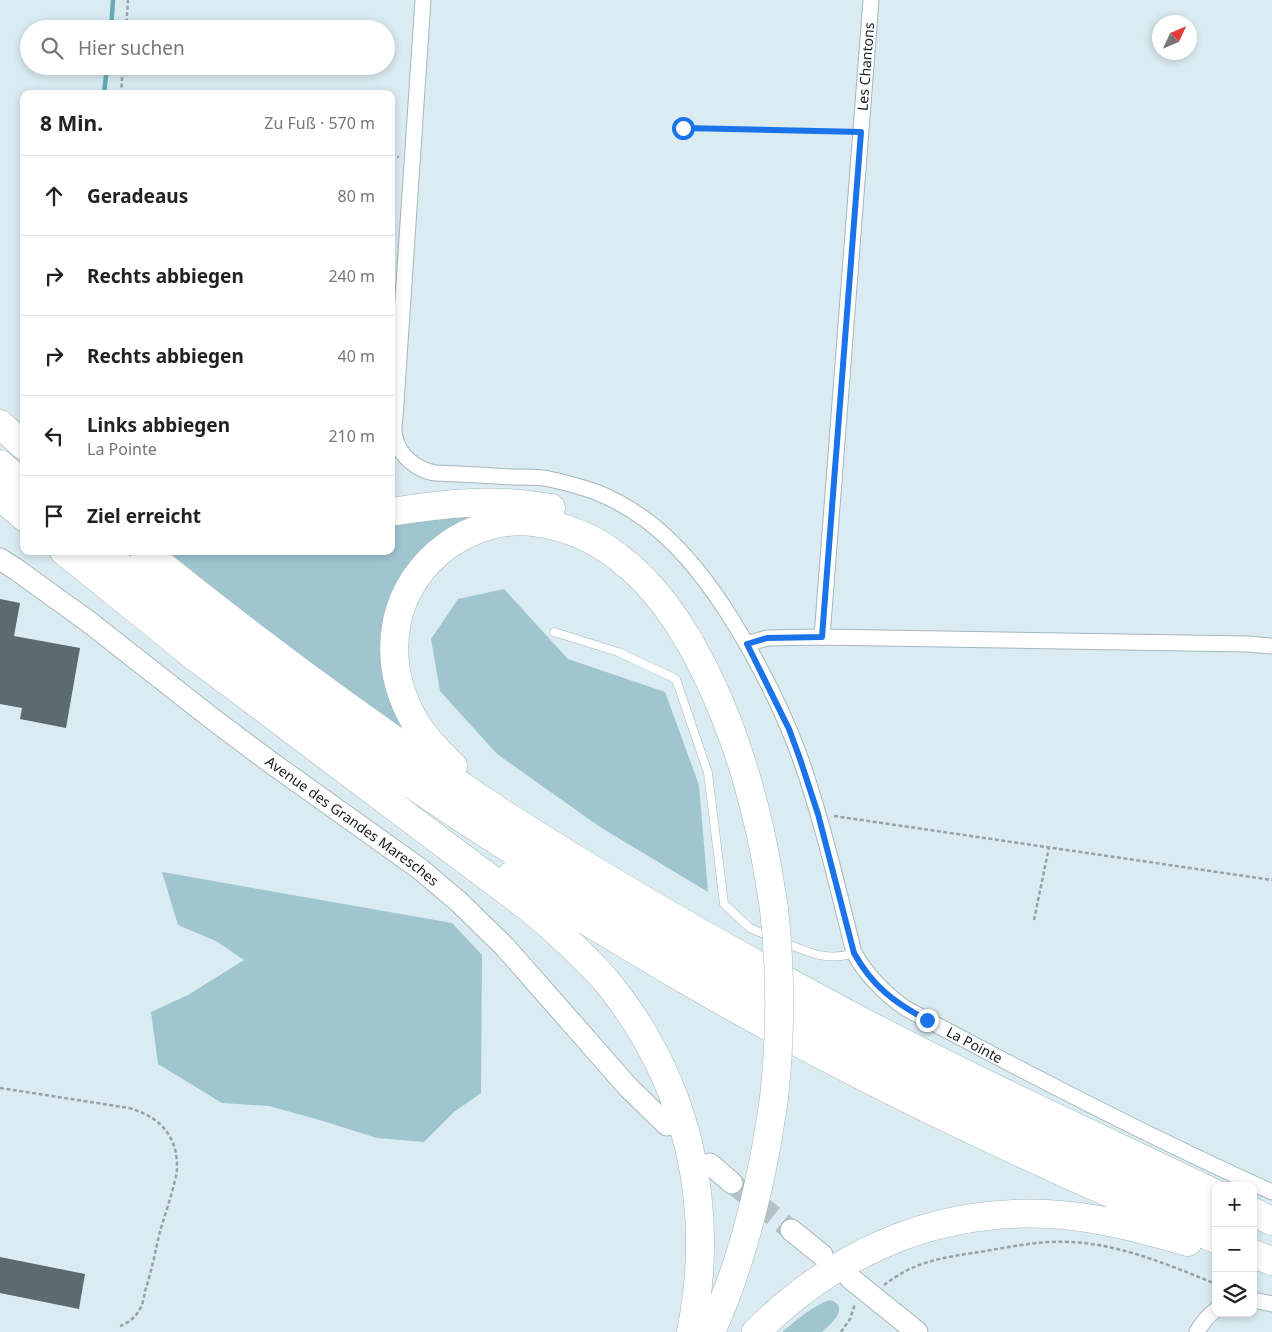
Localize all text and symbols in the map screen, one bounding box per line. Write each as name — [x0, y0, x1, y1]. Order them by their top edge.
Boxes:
north arrow — [1152, 15, 1197, 60]
search box — [20, 20, 395, 75]
street label: Les Chantons — [853, 21, 878, 112]
icon: search — [38, 34, 66, 62]
text: Hier suchen — [78, 35, 185, 61]
text: 8 Min. — [40, 109, 103, 137]
text: Zu Fuß · 570 m — [264, 112, 375, 134]
route start — [672, 117, 695, 140]
icon: ahead — [40, 182, 68, 210]
text: Geradeaus — [87, 183, 188, 209]
text: 80 m — [338, 185, 375, 207]
icon: right — [40, 262, 68, 290]
text: Rechts abbiegen — [87, 263, 244, 289]
text: 240 m — [328, 265, 375, 287]
icon: right — [40, 342, 68, 370]
text: Rechts abbiegen — [87, 343, 244, 369]
text: 40 m — [338, 345, 375, 367]
text: Links abbiegen — [87, 412, 230, 438]
icon: left — [40, 422, 68, 450]
text: 210 m — [328, 425, 375, 447]
text: La Pointe — [87, 438, 157, 460]
icon: arrive — [40, 502, 68, 530]
text: Ziel erreicht — [87, 503, 201, 529]
street label: Avenue des Grandes Maresches — [262, 752, 443, 890]
route end — [916, 1009, 939, 1032]
street label: La Pointe — [943, 1022, 1006, 1067]
map controls — [1212, 1182, 1257, 1317]
button: + — [1212, 1182, 1257, 1227]
button: − — [1212, 1227, 1257, 1272]
button: layers — [1212, 1272, 1257, 1317]

